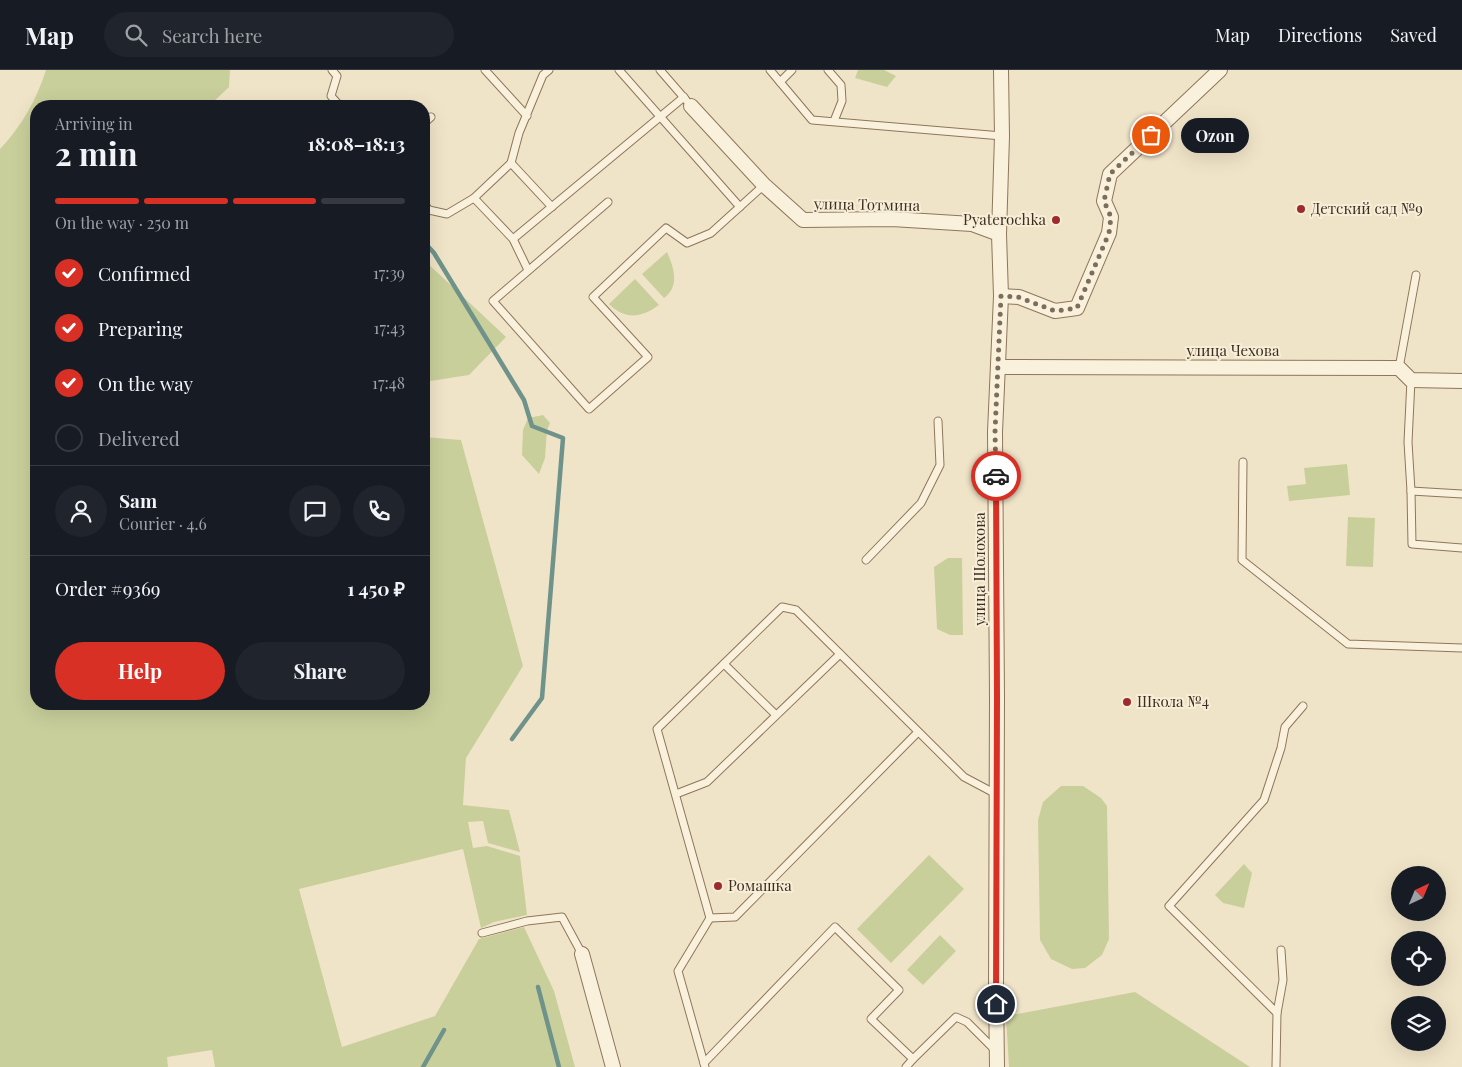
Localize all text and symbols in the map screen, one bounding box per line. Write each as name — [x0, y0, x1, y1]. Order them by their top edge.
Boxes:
search box — [104, 12, 454, 57]
text: Map — [25, 19, 74, 51]
icon: search — [122, 21, 150, 49]
text: Search here — [162, 22, 262, 48]
text: Map — [1215, 23, 1250, 47]
text: Directions — [1278, 23, 1362, 47]
text: Saved — [1390, 23, 1437, 47]
text: Arriving in — [55, 113, 133, 134]
pin — [1130, 114, 1172, 156]
callout: Ozon — [1181, 118, 1248, 152]
icon: bag — [1137, 121, 1165, 149]
text: Ozon — [1195, 125, 1235, 146]
text: 18:08–18:13 — [307, 130, 405, 156]
text: 2 min — [55, 131, 138, 174]
street label: улица Тотмина — [813, 193, 921, 215]
place label: Детский сад №9 — [1311, 198, 1423, 218]
marker: Детский сад №9 — [1295, 203, 1307, 215]
place label: Pyaterochka — [963, 209, 1047, 229]
text: On the way · 250 m — [55, 212, 189, 233]
marker: Pyaterochka — [1050, 214, 1062, 226]
icon: check — [55, 259, 83, 287]
text: Confirmed — [98, 260, 191, 286]
text: 17:39 — [373, 262, 405, 283]
icon: check — [55, 314, 83, 342]
text: Preparing — [98, 315, 183, 341]
text: 17:43 — [373, 317, 405, 338]
street label: улица Чехова — [1186, 340, 1280, 360]
icon: check — [55, 369, 83, 397]
text: On the way — [98, 370, 193, 396]
text: 17:48 — [372, 372, 405, 393]
text: Delivered — [98, 425, 180, 451]
courier — [971, 451, 1021, 501]
icon: car — [982, 462, 1010, 490]
button: person — [55, 485, 107, 537]
button: chat — [289, 485, 341, 537]
button: phone — [353, 485, 405, 537]
text: Sam — [119, 487, 157, 513]
street label: улица Шолохова — [969, 512, 989, 627]
text: Courier · 4.6 — [119, 513, 207, 534]
text: Order #9369 — [55, 575, 160, 601]
text: 1 450 ₽ — [347, 575, 405, 601]
button: Help — [55, 642, 225, 700]
button: Share — [235, 642, 405, 700]
place label: Школа №4 — [1137, 691, 1209, 711]
marker: Школа №4 — [1121, 696, 1133, 708]
north arrow — [1391, 866, 1446, 921]
map controls — [1391, 866, 1446, 1051]
place label: Ромашка — [728, 875, 792, 895]
marker: Ромашка — [712, 880, 724, 892]
button: locate — [1391, 931, 1446, 986]
pin — [975, 983, 1017, 1025]
icon: home — [982, 990, 1010, 1018]
button: layers — [1391, 996, 1446, 1051]

